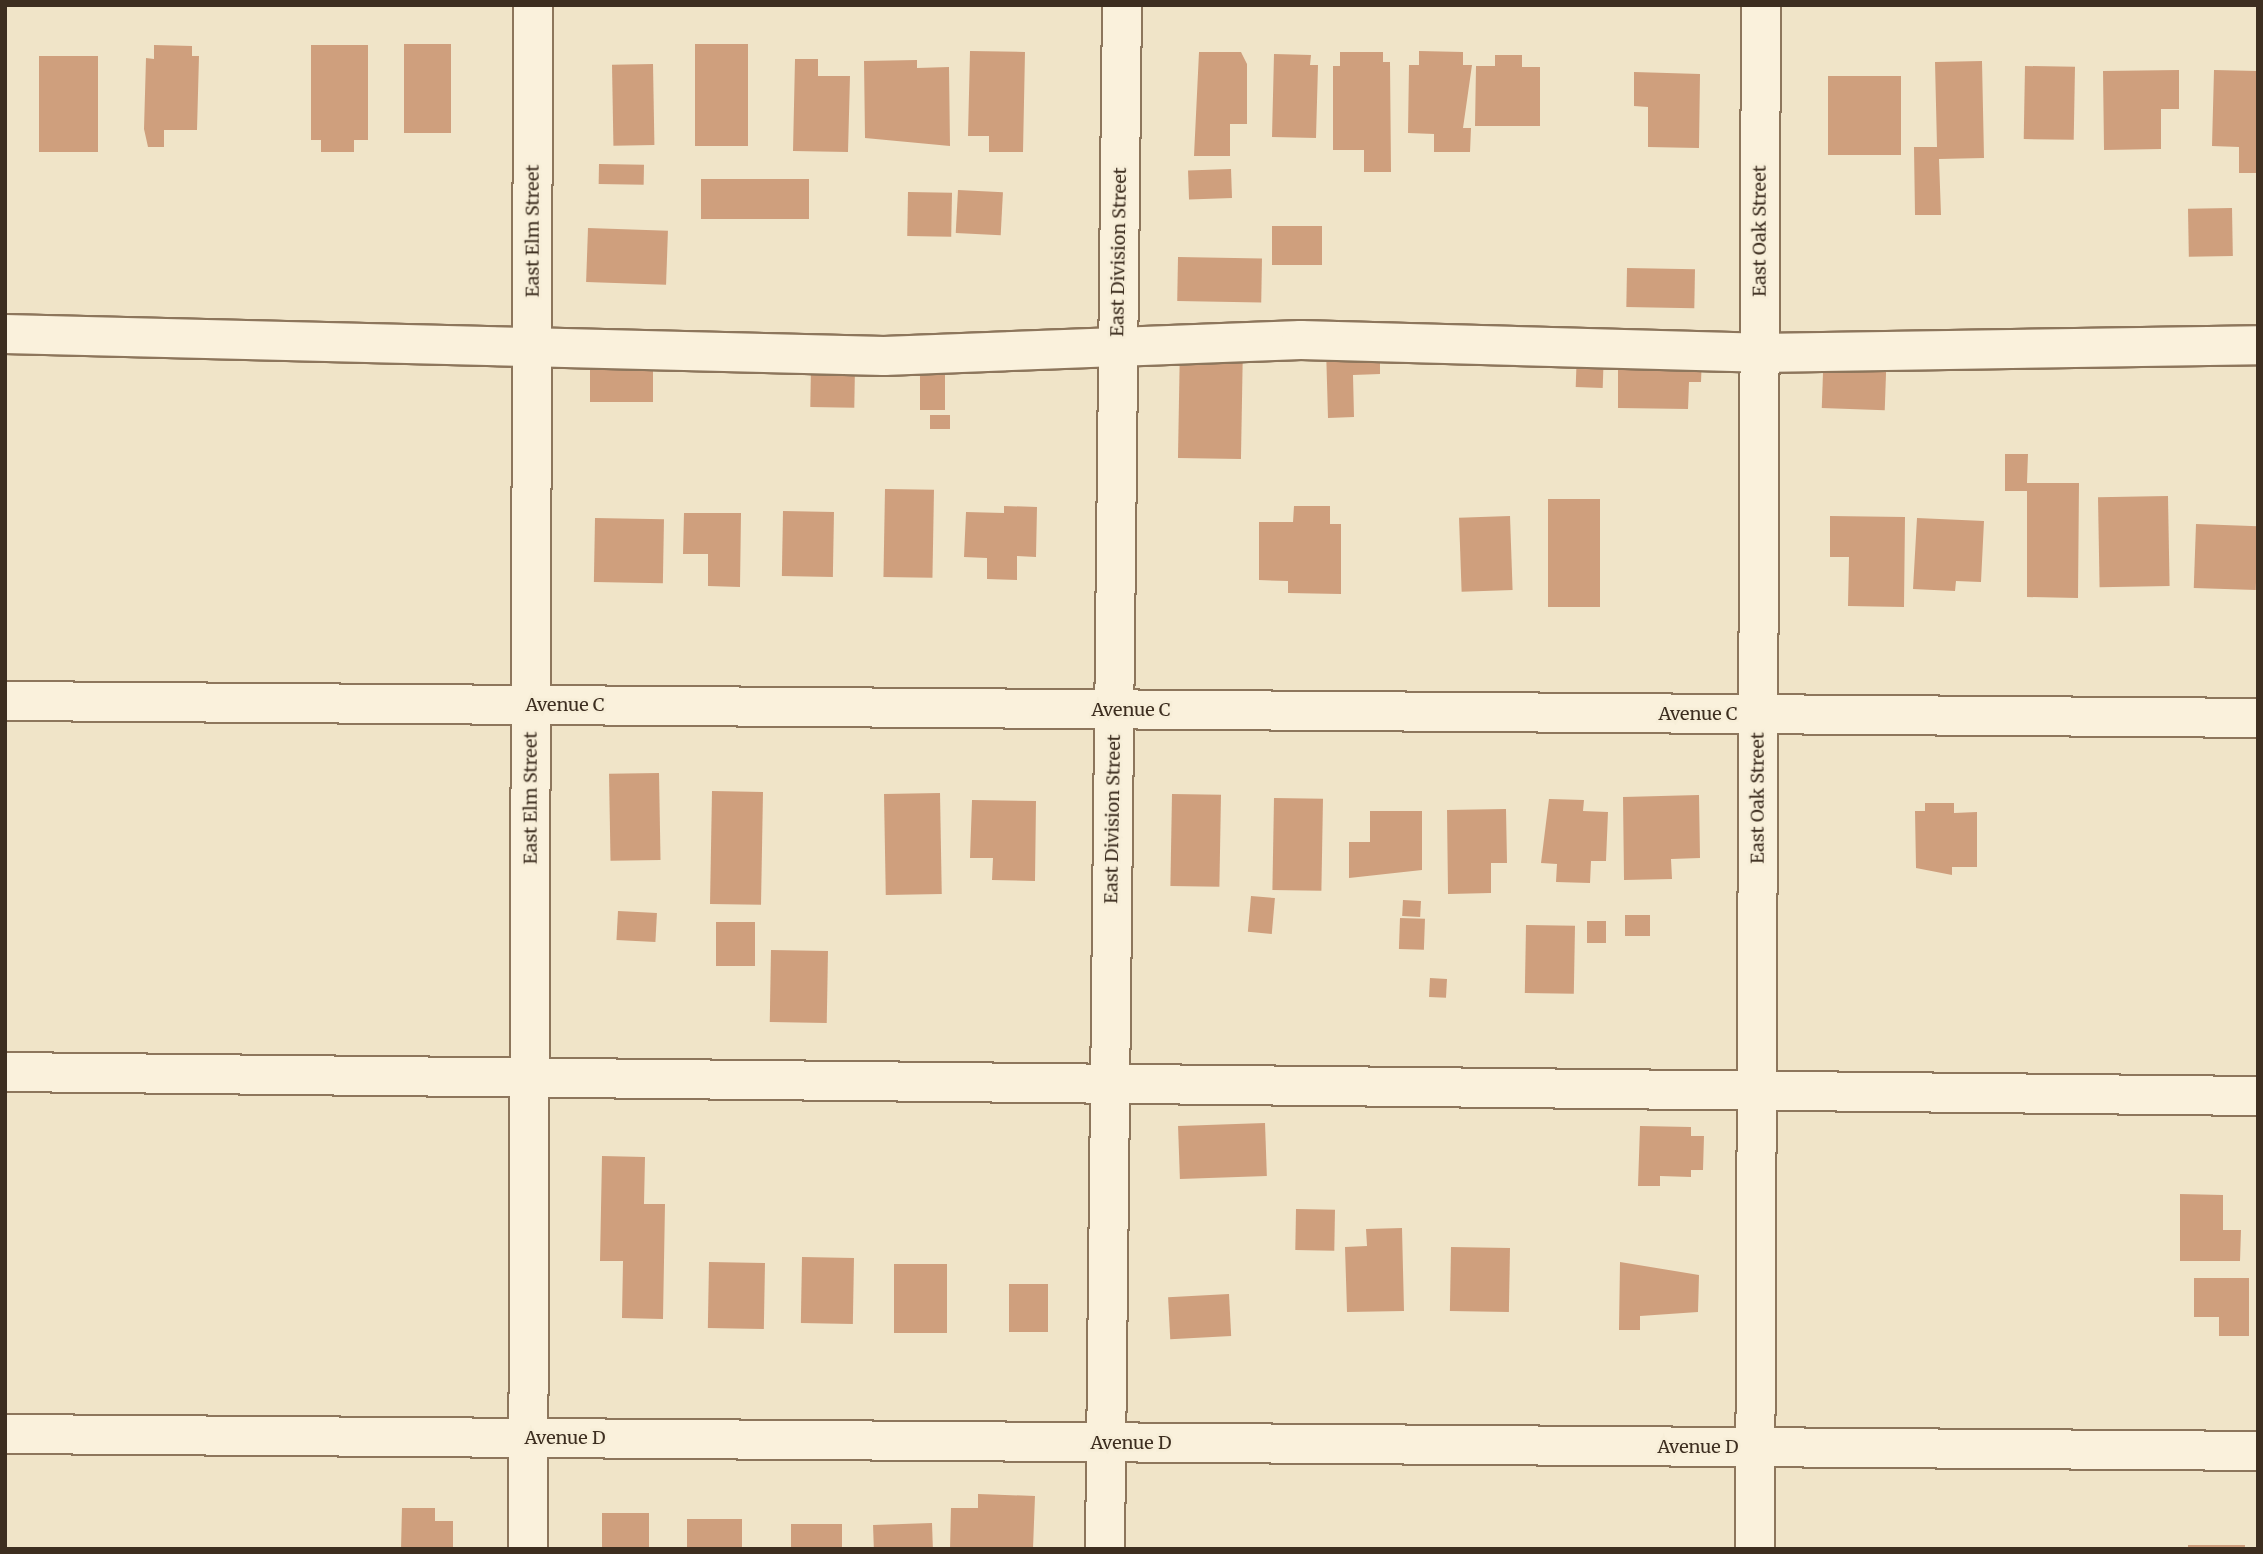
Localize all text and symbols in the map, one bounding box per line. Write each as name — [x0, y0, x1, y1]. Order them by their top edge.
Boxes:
street label: East Elm Street — [522, 165, 544, 297]
street label: East Oak Street — [1749, 165, 1771, 297]
street label: East Division Street — [1107, 167, 1131, 337]
street label: Avenue C — [525, 694, 605, 716]
street label: Avenue C — [1091, 699, 1171, 721]
street label: Avenue C — [1658, 703, 1738, 725]
street label: East Elm Street — [520, 732, 542, 864]
street label: East Oak Street — [1747, 732, 1769, 864]
street label: East Division Street — [1101, 734, 1125, 904]
street label: Avenue D — [525, 1427, 605, 1449]
street label: Avenue D — [1091, 1432, 1171, 1454]
street label: Avenue D — [1658, 1436, 1738, 1458]

